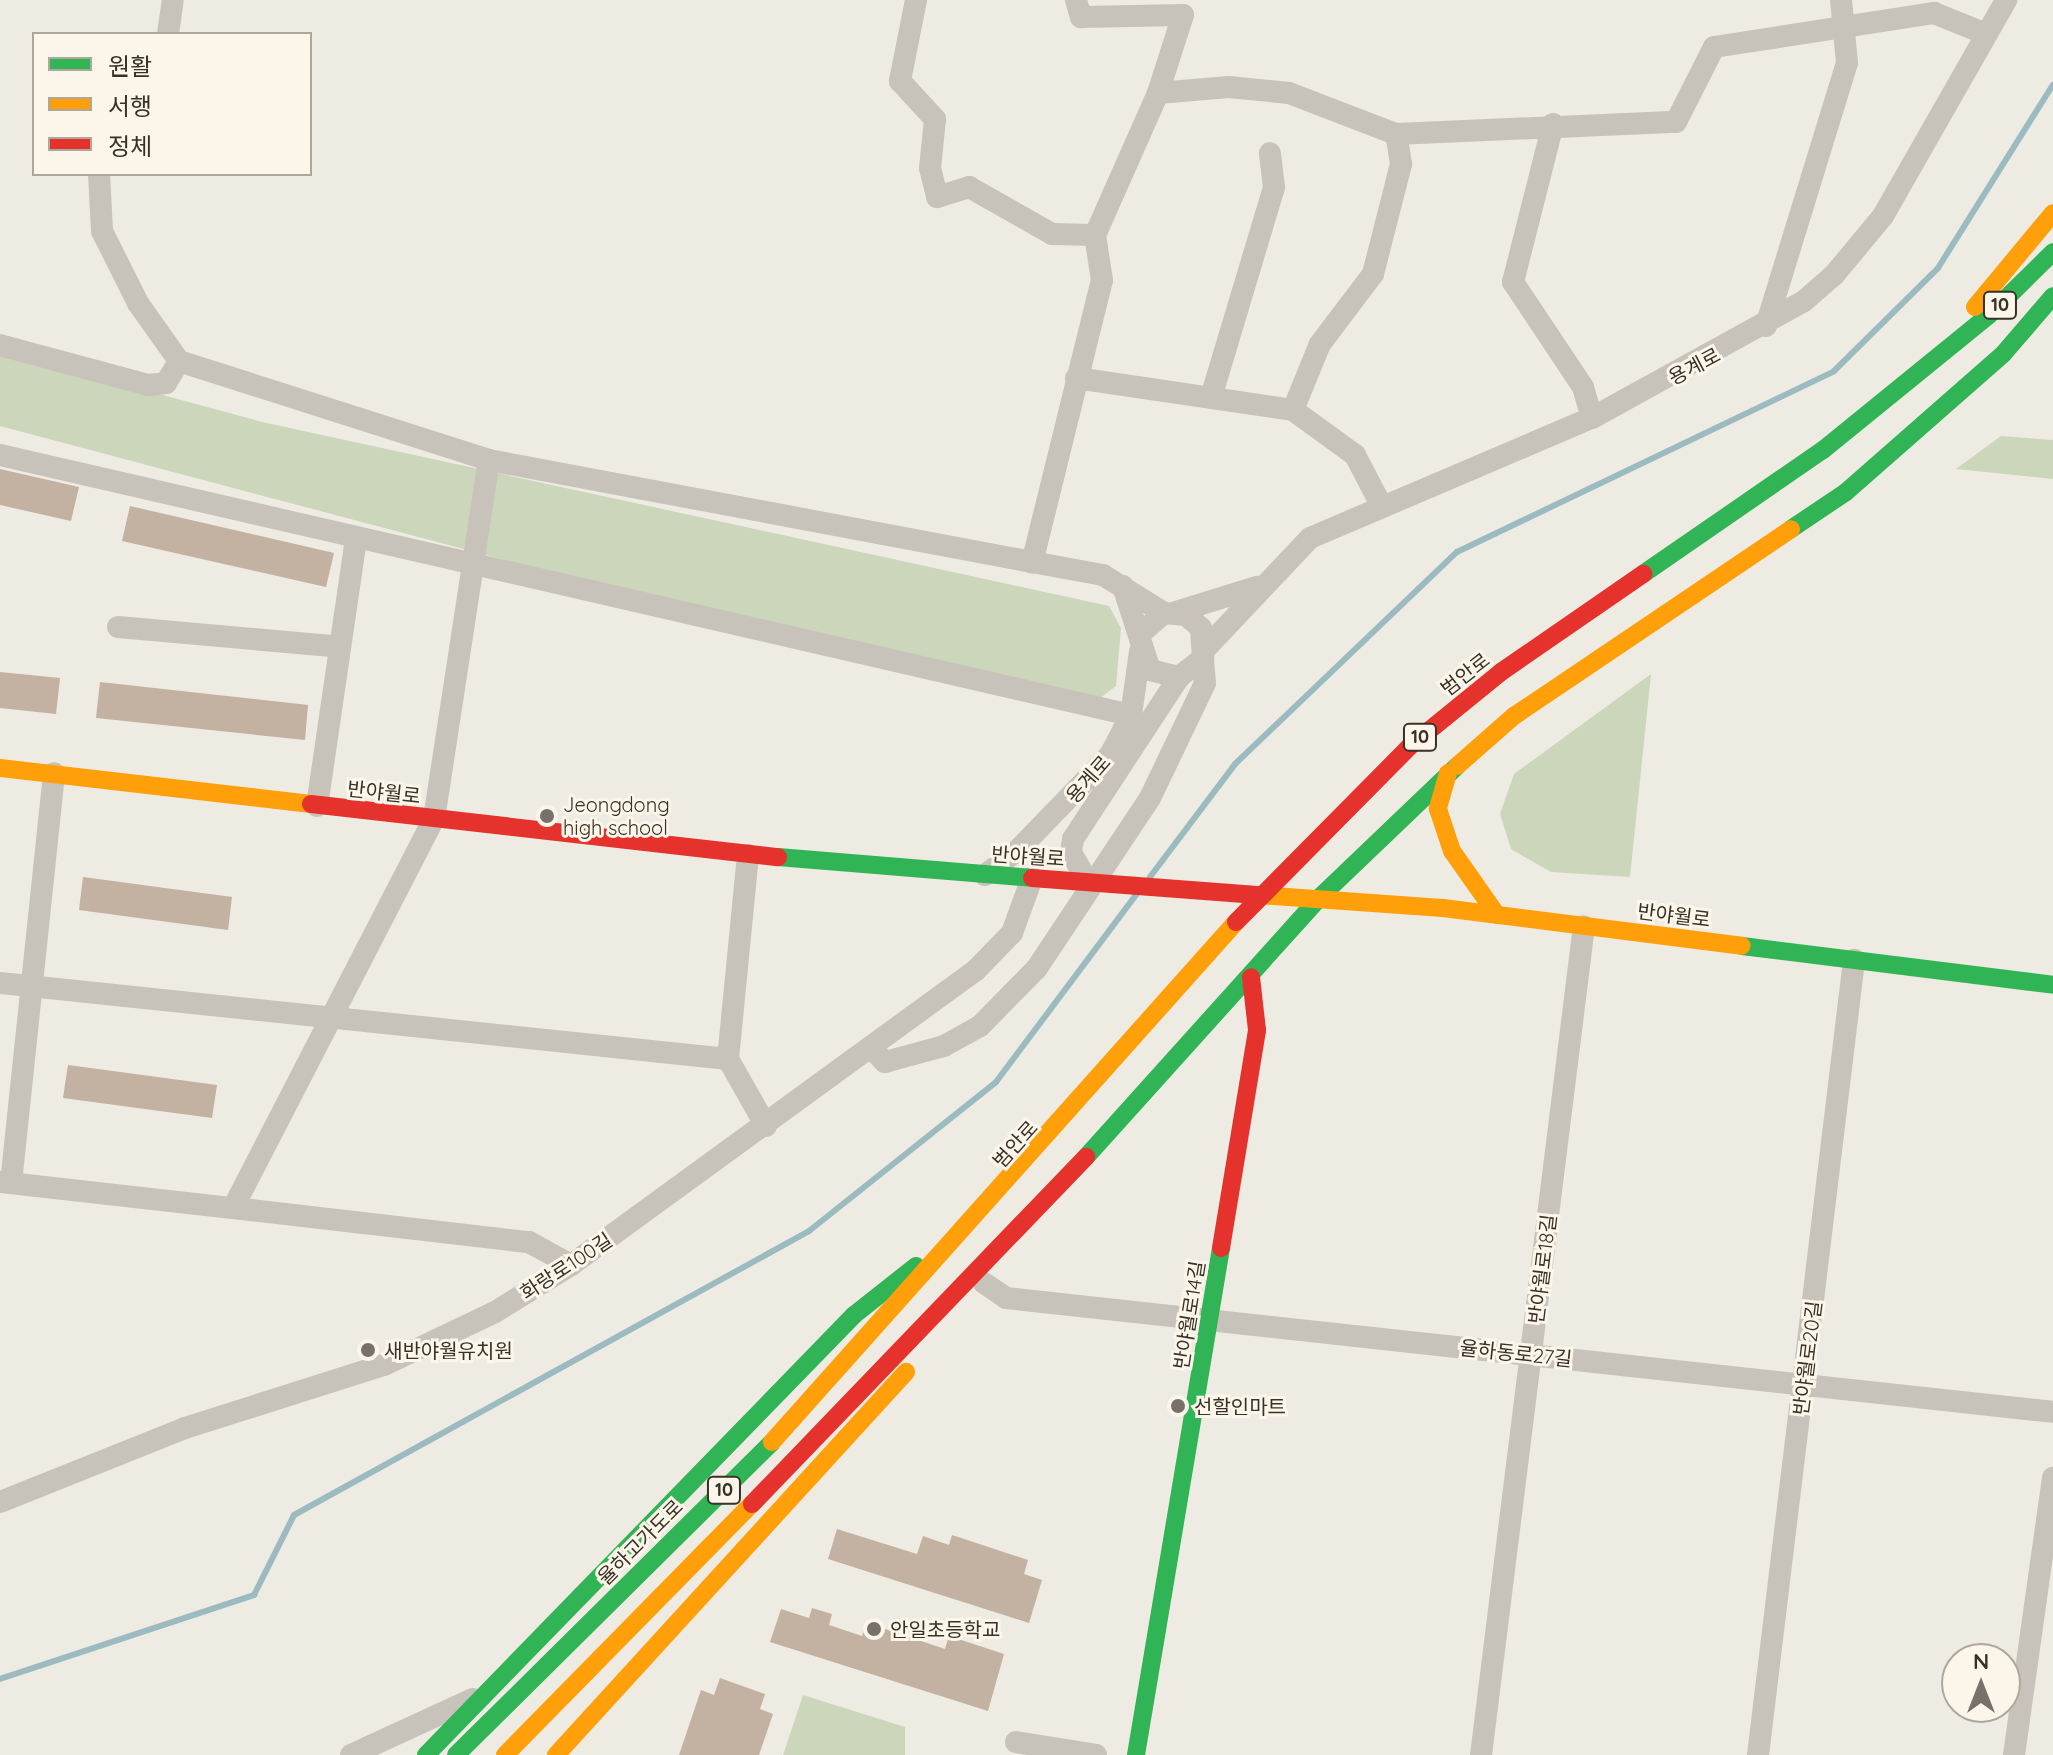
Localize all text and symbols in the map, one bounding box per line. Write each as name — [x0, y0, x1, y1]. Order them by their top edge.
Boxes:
legend — [32, 32, 312, 176]
text: 원활 — [108, 51, 152, 81]
text: 서행 — [108, 91, 152, 121]
text: 정체 — [108, 131, 152, 161]
road number: 10 — [1982, 291, 2018, 319]
street label: 용계로 — [1664, 342, 1724, 390]
street label: 범안로 — [1436, 648, 1494, 700]
road number: 10 — [1402, 723, 1438, 751]
street label: 용계로 — [1061, 750, 1115, 808]
street label: 반야월로 — [346, 776, 422, 808]
place label: Jeongdong high school — [563, 792, 670, 839]
marker: Jeongdong high school — [538, 807, 556, 825]
street label: 반야월로 — [990, 841, 1066, 871]
street label: 반야월로 — [1636, 899, 1712, 931]
street label: 범안로 — [988, 1115, 1042, 1173]
street label: 반야월로18길 — [1523, 1213, 1561, 1325]
street label: 화랑로100길 — [516, 1227, 616, 1305]
street label: 반야월로14길 — [1169, 1259, 1209, 1371]
street label: 반야월로20길 — [1788, 1299, 1826, 1417]
street label: 율하동로27길 — [1459, 1335, 1573, 1371]
place label: 새반야월유치원 — [384, 1338, 513, 1362]
marker: 새반야월유치원 — [359, 1341, 377, 1359]
place label: 선할인마트 — [1194, 1394, 1286, 1418]
marker: 선할인마트 — [1169, 1397, 1187, 1415]
road number: 10 — [706, 1476, 742, 1504]
street label: 율하고가도로 — [592, 1494, 688, 1590]
place label: 안일초등학교 — [890, 1617, 1000, 1641]
marker: 안일초등학교 — [865, 1620, 883, 1638]
north arrow — [1941, 1643, 2021, 1723]
text: N — [1973, 1647, 1989, 1675]

